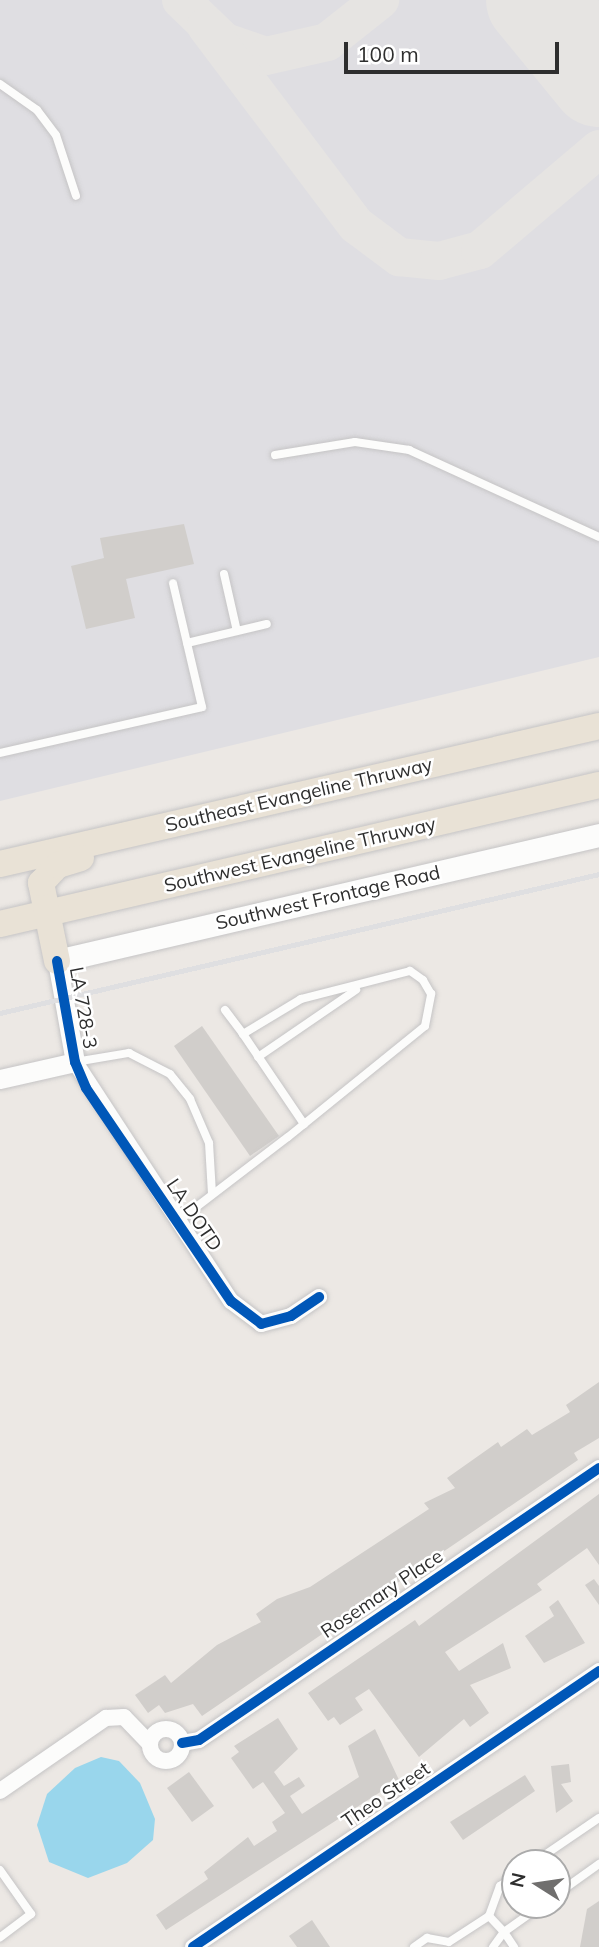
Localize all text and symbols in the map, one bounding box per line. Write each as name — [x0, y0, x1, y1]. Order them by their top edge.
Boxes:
scale bar — [347, 28, 562, 72]
text: 100 m — [357, 41, 419, 67]
street label: Southeast Evangeline Thruway — [163, 753, 435, 837]
street label: Southwest Evangeline Thruway — [162, 813, 438, 897]
street label: Southwest Frontage Road — [214, 861, 442, 935]
street label: LA 728-3 — [65, 965, 101, 1051]
street label: LA DOTD — [161, 1174, 227, 1256]
street label: Rosemary Place — [317, 1545, 447, 1643]
street label: Theo Street — [338, 1757, 434, 1833]
north arrow — [501, 1849, 571, 1919]
text: N — [504, 1871, 531, 1890]

